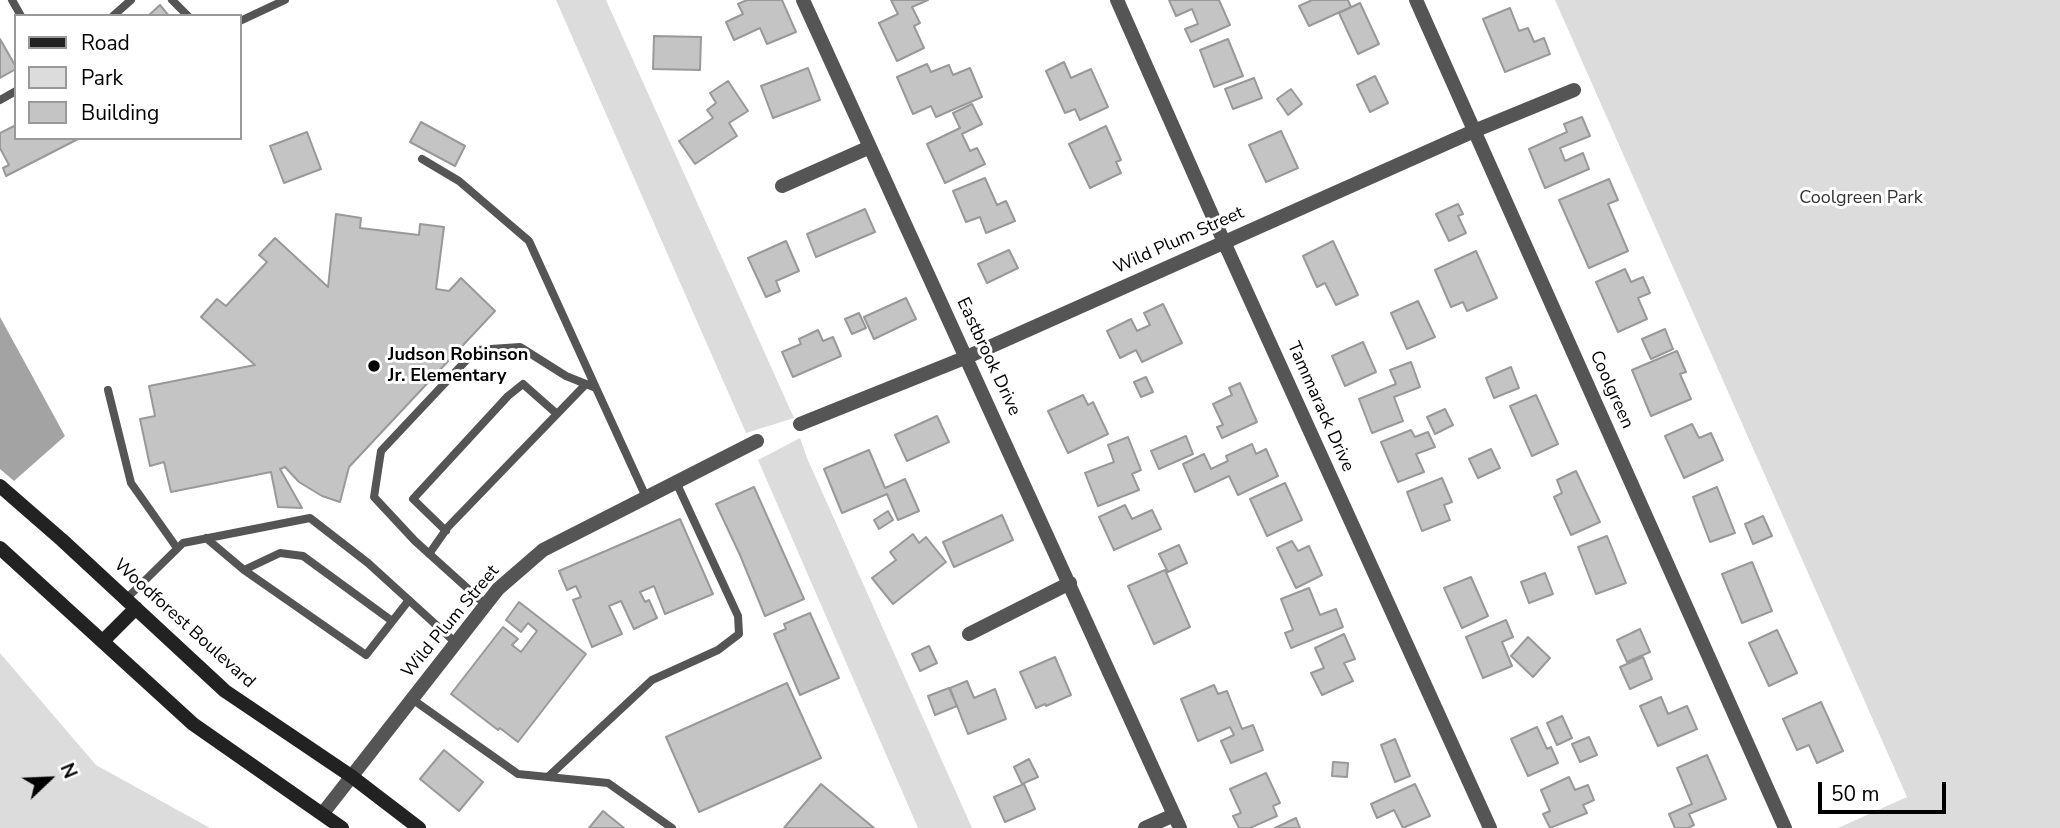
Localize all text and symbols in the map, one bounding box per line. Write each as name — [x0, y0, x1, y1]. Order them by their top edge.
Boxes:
legend — [14, 14, 242, 140]
text: Road — [81, 29, 130, 57]
text: Park — [81, 64, 123, 92]
text: Building — [81, 99, 159, 127]
park label: Coolgreen Park — [1799, 188, 1923, 210]
street label: Wild Plum Street — [1111, 203, 1247, 279]
street label: Eastbrook Drive — [951, 294, 1025, 420]
street label: Tammarack Drive — [1282, 339, 1358, 475]
place label: Judson Robinson Jr. Elementary — [388, 345, 528, 388]
street label: Coolgreen — [1584, 348, 1638, 432]
marker: Judson Robinson Jr. Elementary — [366, 358, 382, 374]
street label: Woodforest Boulevard — [109, 555, 259, 693]
street label: Wild Plum Street — [398, 561, 504, 683]
north arrow — [14, 744, 84, 814]
text: N — [54, 759, 83, 782]
scale bar — [1822, 768, 1950, 812]
text: 50 m — [1831, 780, 1880, 808]

